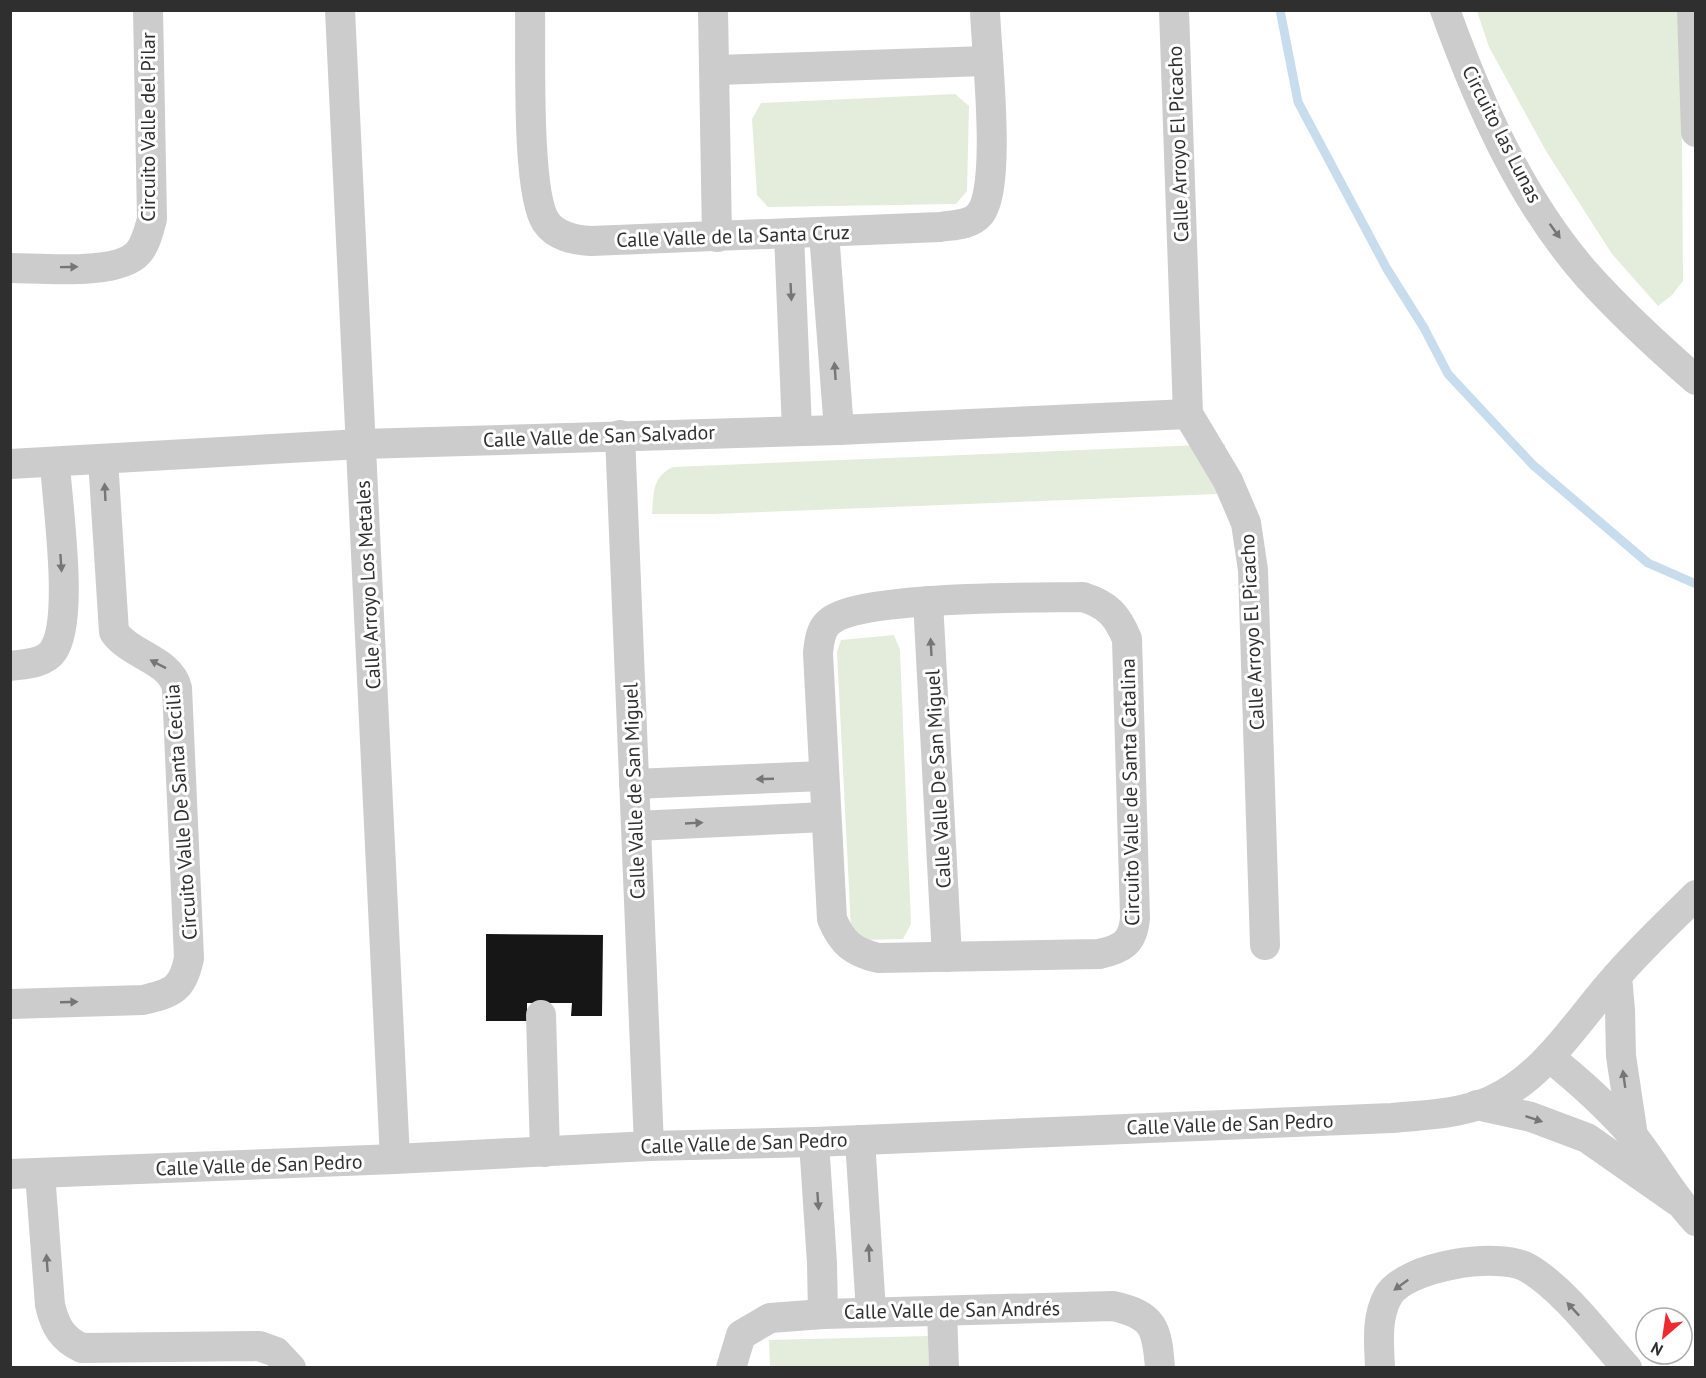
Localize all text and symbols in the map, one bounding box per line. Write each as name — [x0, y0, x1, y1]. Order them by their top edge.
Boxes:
street label: Circuito Valle del Pilar — [135, 32, 161, 222]
street label: Calle Arroyo El Picacho — [1162, 45, 1194, 243]
street label: Circuito las Lunas — [1456, 61, 1548, 207]
street label: Calle Valle de la Santa Cruz — [616, 219, 850, 253]
one-way arrow — [1548, 224, 1560, 239]
one-way arrow — [59, 262, 78, 272]
one-way arrow — [787, 283, 796, 302]
one-way arrow — [830, 362, 840, 381]
street label: Calle Valle de San Salvador — [482, 419, 716, 453]
street label: Calle Arroyo Los Metales — [350, 480, 386, 690]
one-way arrow — [100, 483, 110, 502]
street label: Calle Arroyo El Picacho — [1234, 533, 1270, 731]
one-way arrow — [56, 553, 66, 572]
one-way arrow — [926, 638, 935, 657]
street label: Circuito Valle de Santa Catalina — [1115, 658, 1145, 926]
one-way arrow — [149, 659, 166, 669]
street label: Calle Valle De San Miguel — [919, 669, 957, 889]
street label: Calle Valle de San Miguel — [617, 682, 651, 900]
street label: Circuito Valle De Santa Cecilia — [159, 683, 203, 941]
one-way arrow — [755, 774, 774, 783]
one-way arrow — [685, 819, 704, 828]
one-way arrow — [59, 997, 78, 1007]
one-way arrow — [1619, 1069, 1628, 1088]
street label: Calle Valle de San Pedro — [1126, 1107, 1334, 1141]
one-way arrow — [1525, 1115, 1543, 1124]
street label: Calle Valle de San Pedro — [640, 1126, 848, 1160]
street label: Calle Valle de San Pedro — [155, 1148, 363, 1182]
one-way arrow — [813, 1191, 823, 1210]
one-way arrow — [864, 1243, 873, 1262]
one-way arrow — [42, 1253, 52, 1272]
one-way arrow — [1393, 1279, 1409, 1291]
street label: Calle Valle de San Andrés — [844, 1295, 1060, 1325]
one-way arrow — [1567, 1302, 1581, 1316]
north arrow — [1634, 1306, 1694, 1366]
text: N — [1647, 1338, 1666, 1360]

